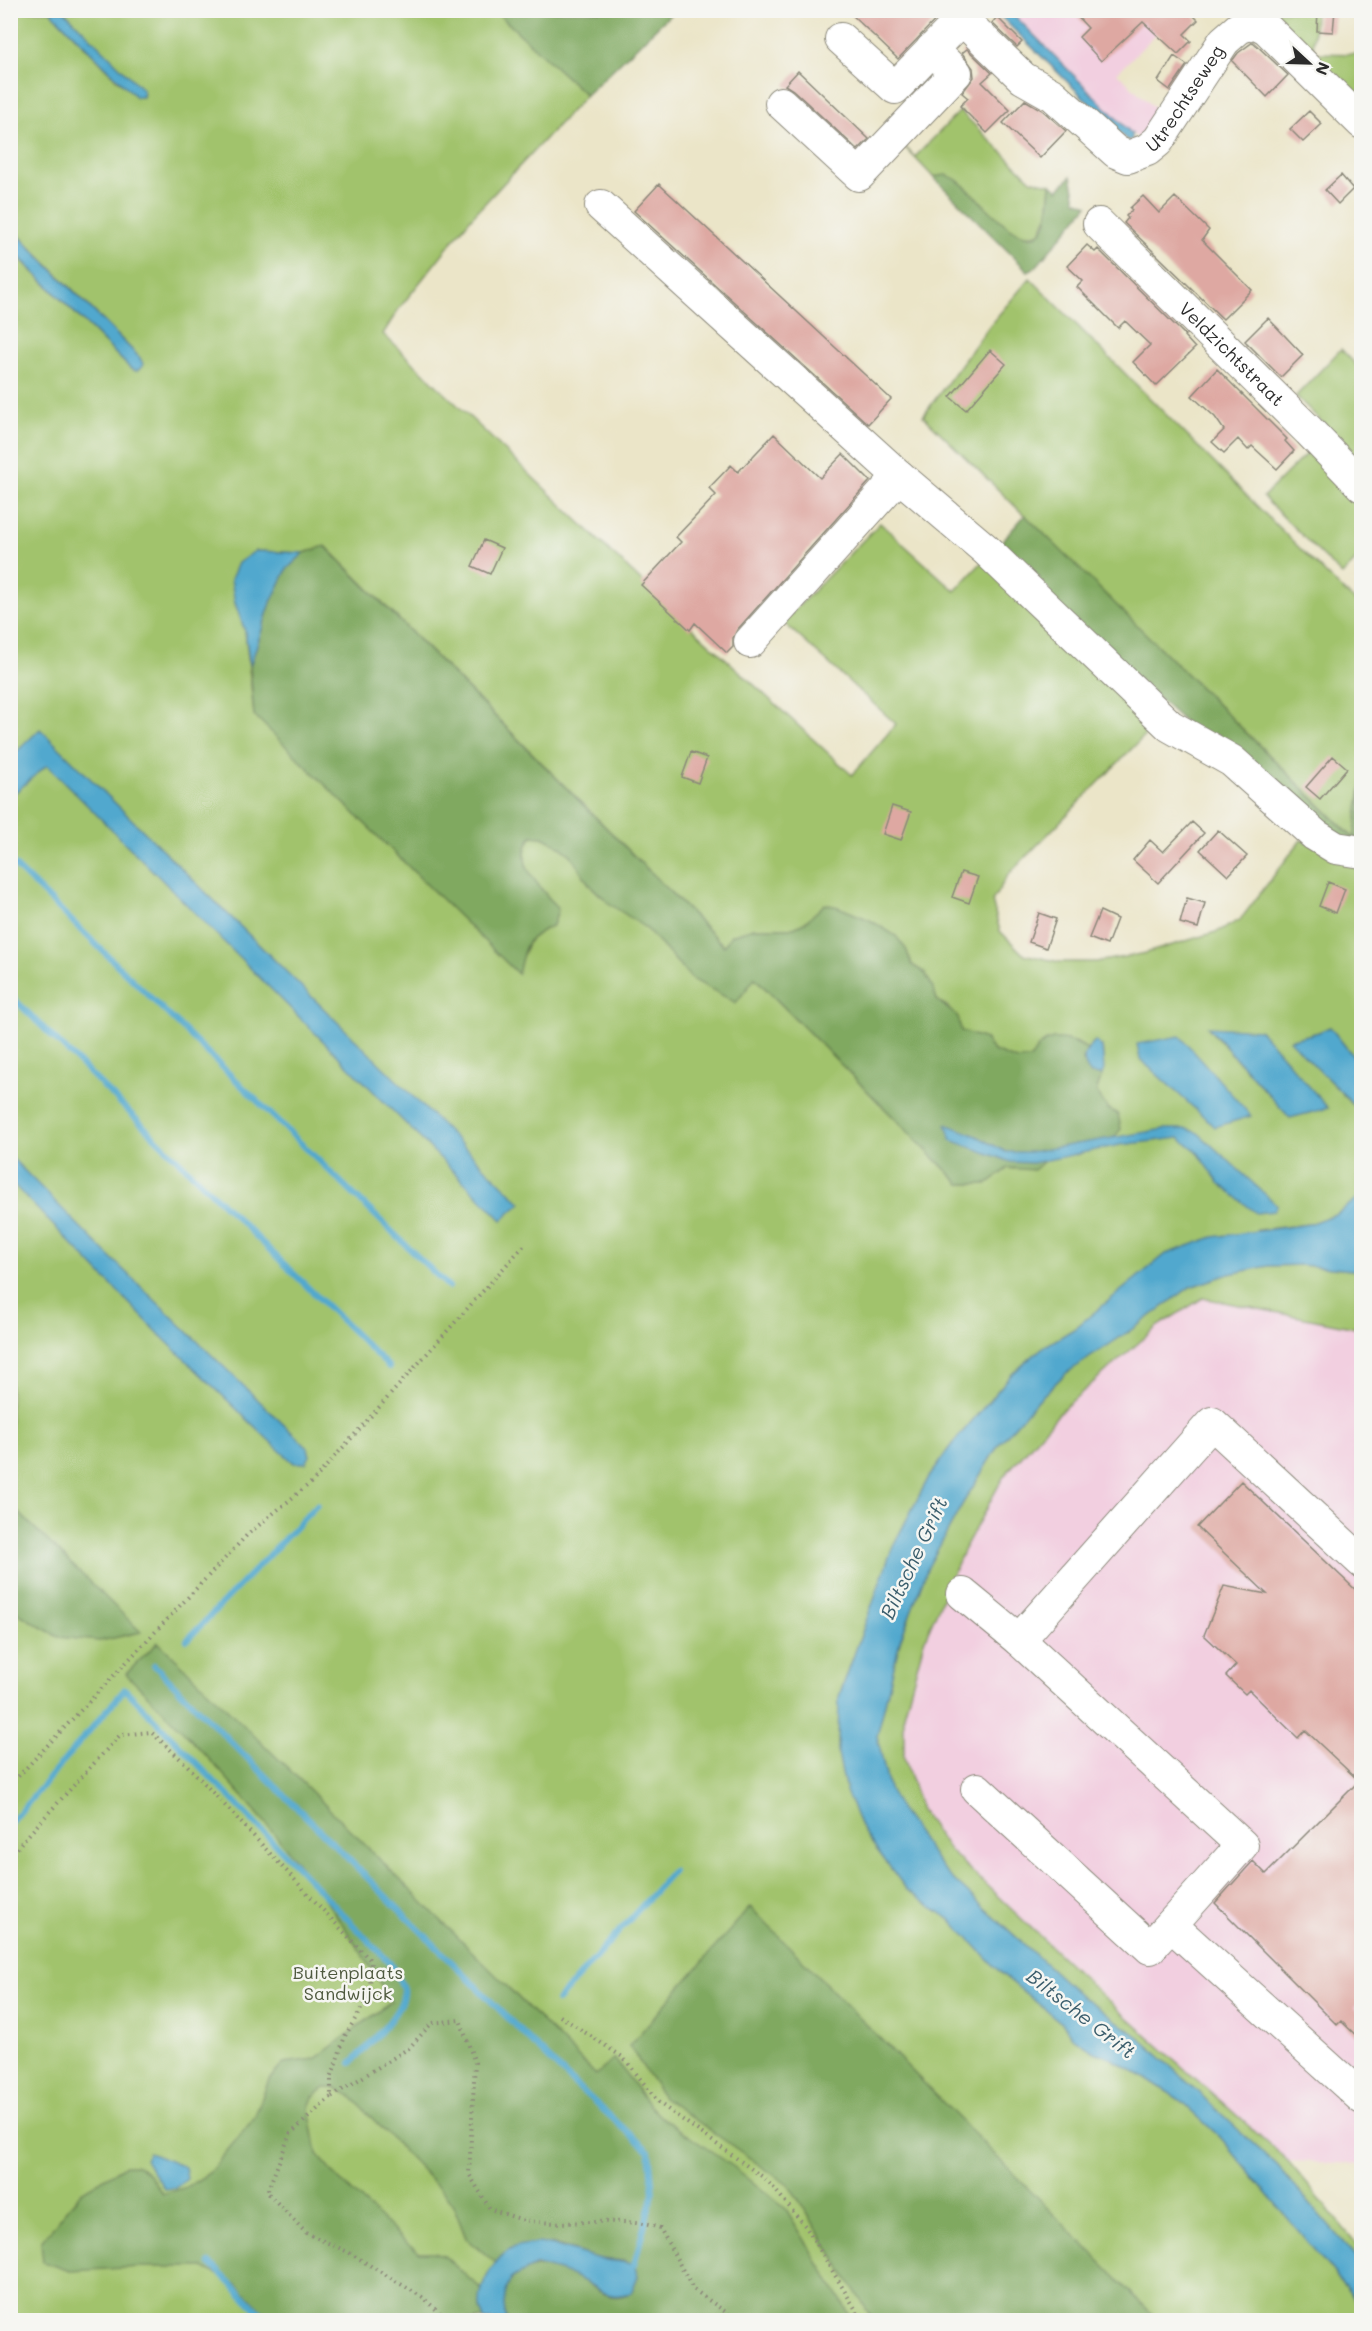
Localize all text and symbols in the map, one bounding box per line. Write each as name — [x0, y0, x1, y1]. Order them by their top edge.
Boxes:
north arrow — [1279, 33, 1339, 93]
street label: Utrechtseweg — [1140, 40, 1229, 157]
text: N — [1311, 59, 1335, 78]
street label: Veldzichtstraat — [1174, 297, 1290, 411]
water label: Biltsche Grift — [874, 1493, 953, 1623]
park label: Buitenplaats Sandwijck — [293, 1960, 403, 2005]
water label: Biltsche Grift — [1022, 1962, 1141, 2064]

